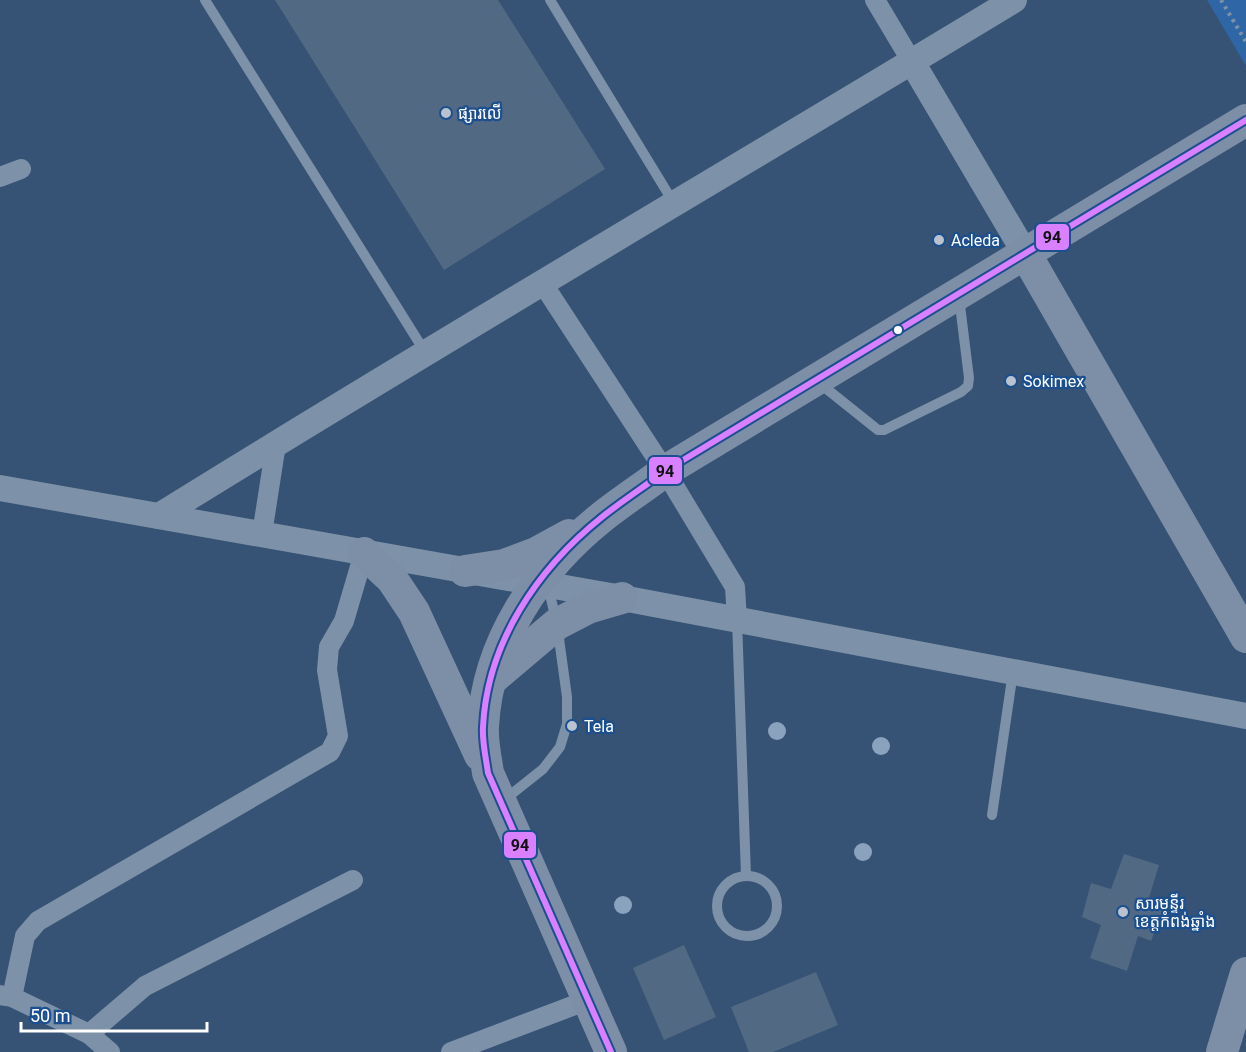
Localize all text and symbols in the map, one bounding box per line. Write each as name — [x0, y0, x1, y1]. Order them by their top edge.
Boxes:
place label: ផ្សារលើ — [458, 103, 502, 123]
marker: ផ្សារលើ — [439, 106, 453, 120]
line badge: 94 — [1035, 223, 1070, 251]
text: 94 — [1043, 228, 1061, 247]
place label: Acleda — [951, 231, 1000, 250]
marker: Acleda — [932, 233, 946, 247]
unlabelled marker — [892, 324, 904, 336]
place label: Sokimex — [1023, 372, 1084, 391]
marker: Sokimex — [1004, 374, 1018, 388]
line badge: 94 — [648, 456, 683, 485]
text: 94 — [656, 462, 674, 481]
place label: Tela — [584, 717, 614, 736]
marker: Tela — [565, 719, 579, 733]
line badge: 94 — [503, 831, 537, 859]
text: 94 — [511, 836, 529, 855]
place label: សារមន្ទីរ ខេត្តកំពង់ឆ្នាំង — [1135, 893, 1215, 931]
marker: សារមន្ទីរ ខេត្តកំពង់ឆ្នាំង — [1116, 905, 1130, 919]
scale bar — [21, 995, 207, 1033]
text: 50 m — [30, 1005, 70, 1026]

